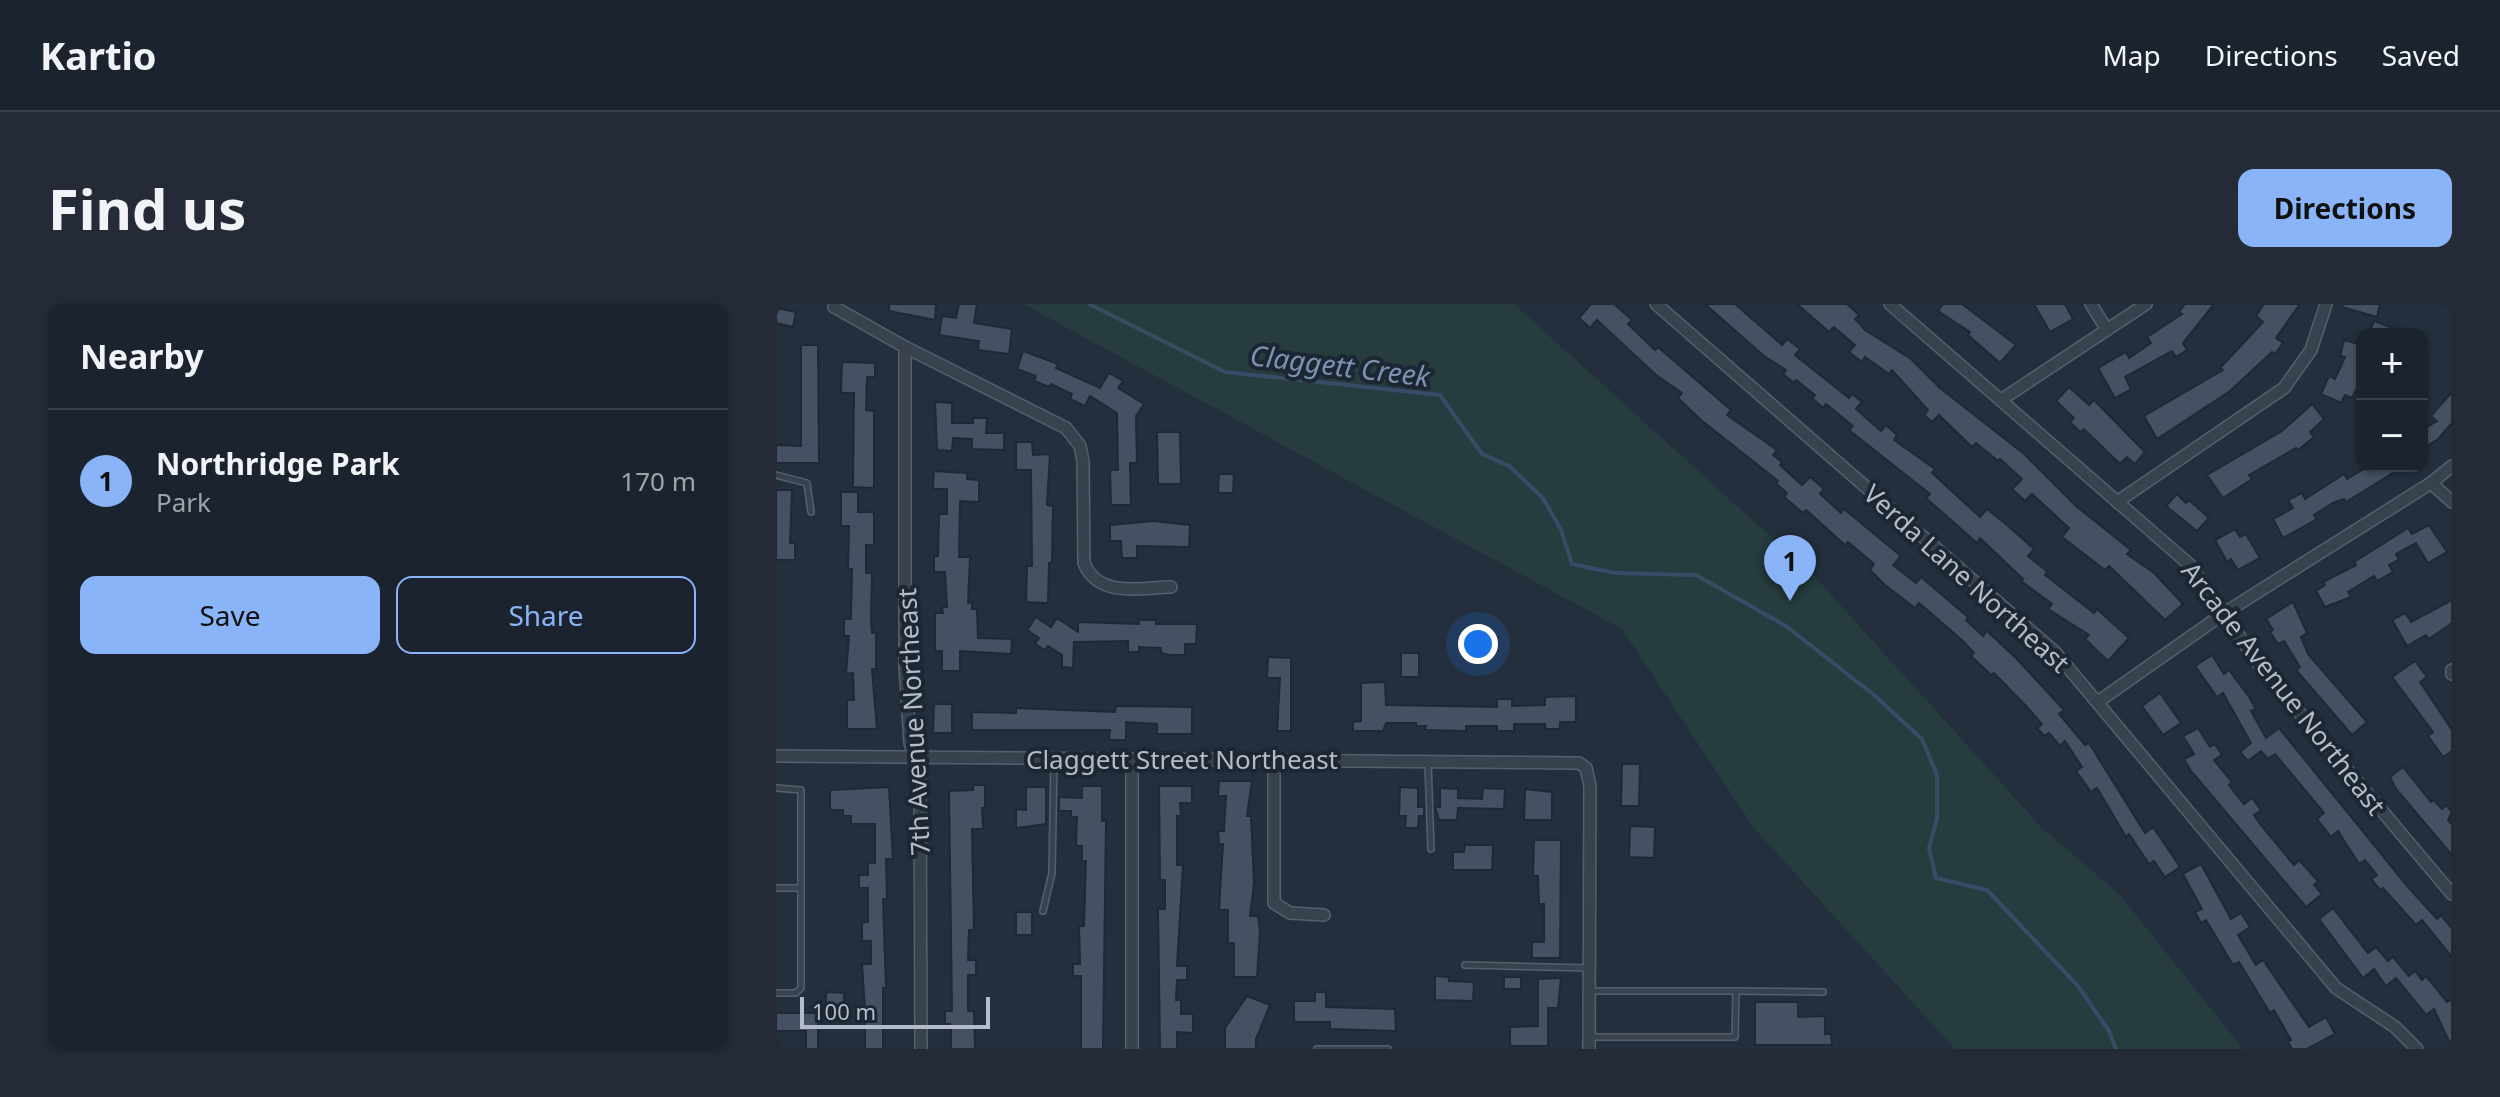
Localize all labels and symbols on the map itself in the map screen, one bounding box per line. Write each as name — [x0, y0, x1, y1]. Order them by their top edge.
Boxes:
water label: Claggett Creek — [1248, 335, 1433, 395]
street label: Verda Lane Northeast — [1856, 476, 2078, 680]
pin: 1 — [1764, 535, 1816, 601]
street label: Arcade Avenue Northeast — [2174, 554, 2394, 822]
street label: 7th Avenue Northeast — [888, 587, 938, 857]
your location — [1458, 624, 1498, 664]
street label: Claggett Street Northeast — [1026, 741, 1338, 777]
scale bar — [800, 993, 990, 1029]

